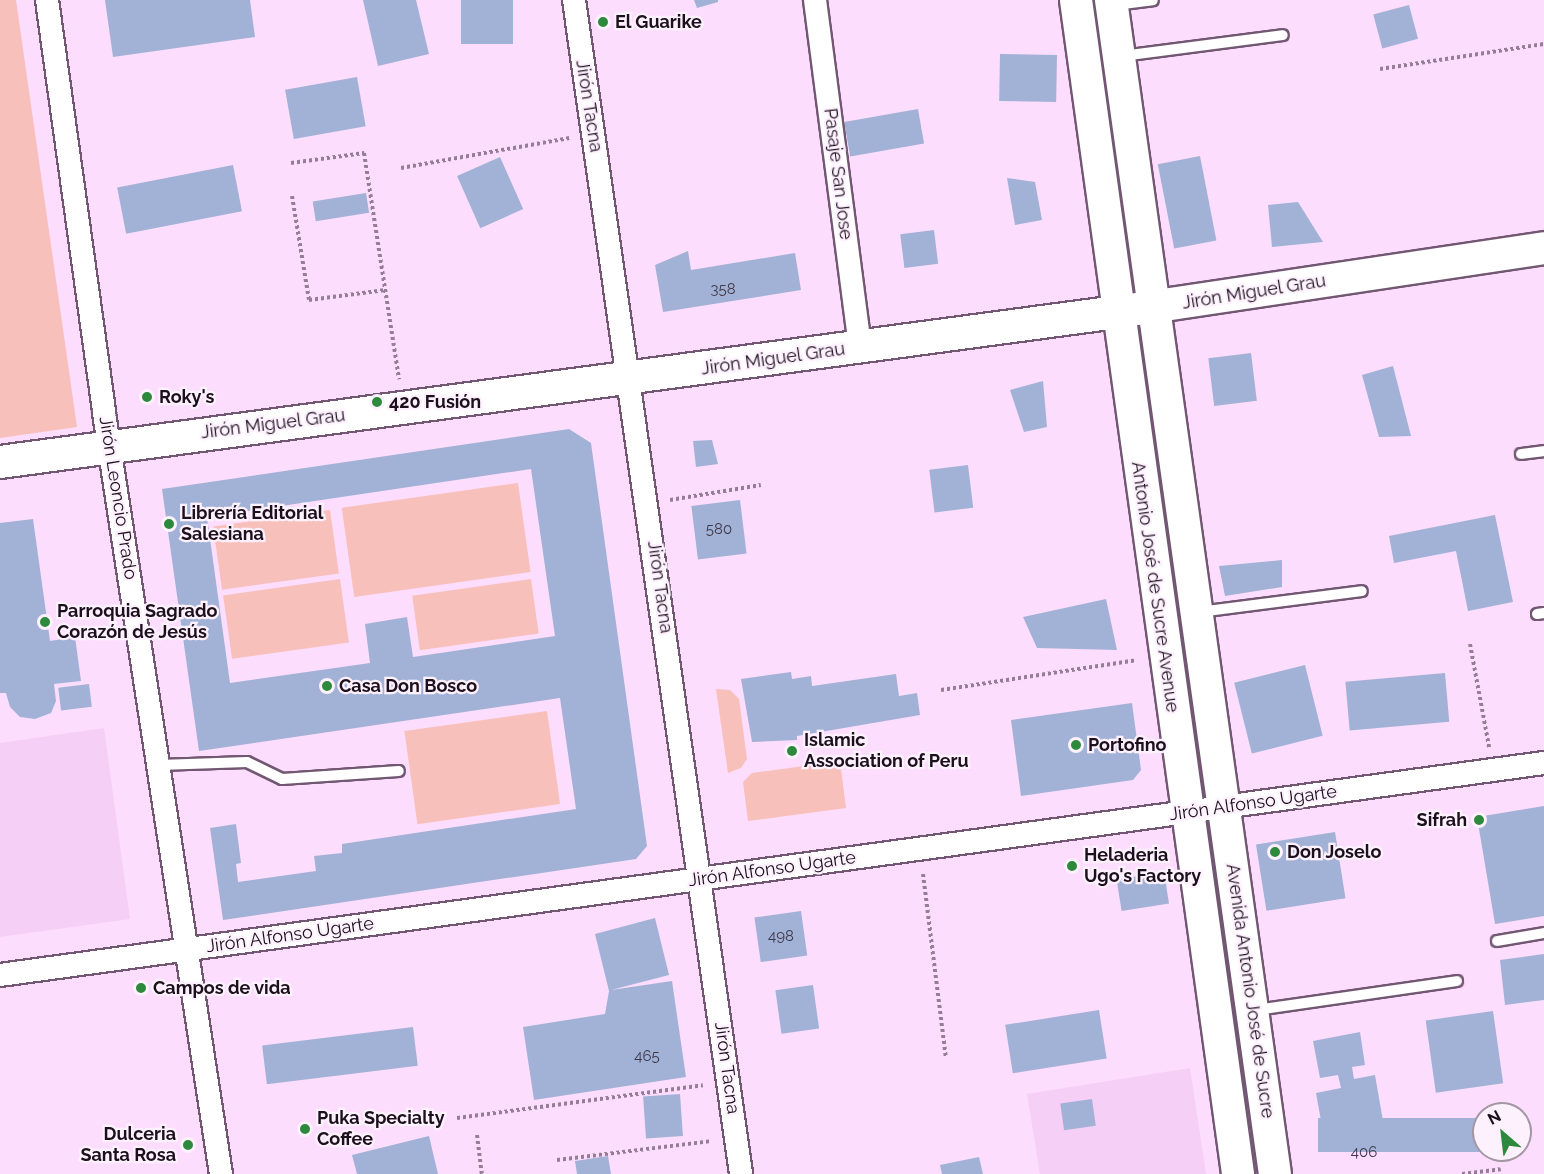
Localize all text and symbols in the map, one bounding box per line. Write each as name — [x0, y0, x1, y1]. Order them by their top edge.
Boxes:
place label: El Guarike — [615, 11, 702, 33]
marker: El Guarike — [596, 15, 610, 29]
street label: Jirón Tacna — [571, 58, 607, 154]
street label: Pasaje San Jose — [819, 107, 857, 241]
street label: Jirón Miguel Grau — [1180, 270, 1328, 314]
house number: 358 — [710, 281, 736, 299]
street label: Jirón Miguel Grau — [699, 338, 847, 380]
place label: Roky's — [159, 386, 214, 408]
marker: Roky's — [140, 390, 154, 404]
place label: 420 Fusión — [389, 391, 481, 413]
marker: 420 Fusión — [370, 395, 384, 409]
street label: Jirón Miguel Grau — [199, 404, 347, 444]
street label: Jirón Leoncio Prado — [94, 415, 142, 581]
street label: Antonio José de Sucre Avenue — [1127, 460, 1183, 714]
place label: Librería Editorial Salesiana — [181, 503, 323, 546]
marker: Librería Editorial Salesiana — [162, 517, 176, 531]
house number: 580 — [706, 521, 732, 539]
street label: Jirón Tacna — [643, 539, 677, 635]
place label: Parroquia Sagrado Corazón de Jesús — [57, 601, 217, 644]
marker: Parroquia Sagrado Corazón de Jesús — [38, 615, 52, 629]
place label: Casa Don Bosco — [339, 675, 477, 697]
marker: Casa Don Bosco — [320, 679, 334, 693]
place label: Islamic Association of Peru — [804, 730, 969, 772]
place label: Portofino — [1088, 734, 1167, 756]
marker: Portofino — [1069, 738, 1083, 752]
marker: Islamic Association of Peru — [785, 744, 799, 758]
street label: Jirón Alfonso Ugarte — [1168, 781, 1338, 825]
place label: Sifrah — [1417, 809, 1467, 831]
marker: Sifrah — [1472, 813, 1486, 827]
place label: Don Joselo — [1287, 841, 1382, 863]
place label: Heladeria Ugo's Factory — [1084, 845, 1201, 888]
marker: Don Joselo — [1268, 845, 1282, 859]
street label: Jirón Alfonso Ugarte — [687, 847, 857, 891]
marker: Heladeria Ugo's Factory — [1065, 859, 1079, 873]
street label: Avenida Antonio José de Sucre — [1221, 862, 1279, 1120]
street label: Jirón Alfonso Ugarte — [205, 913, 375, 957]
house number: 498 — [768, 928, 794, 946]
place label: Campos de vida — [153, 977, 291, 999]
marker: Campos de vida — [134, 981, 148, 995]
street label: Jirón Tacna — [710, 1020, 744, 1116]
house number: 465 — [634, 1048, 660, 1066]
north arrow — [1472, 1102, 1532, 1162]
text: N — [1484, 1106, 1504, 1129]
place label: Puka Specialty Coffee — [317, 1108, 445, 1150]
marker: Puka Specialty Coffee — [298, 1122, 312, 1136]
place label: Dulceria Santa Rosa — [81, 1124, 176, 1166]
marker: Dulceria Santa Rosa — [181, 1138, 195, 1152]
house number: 406 — [1351, 1144, 1377, 1162]

